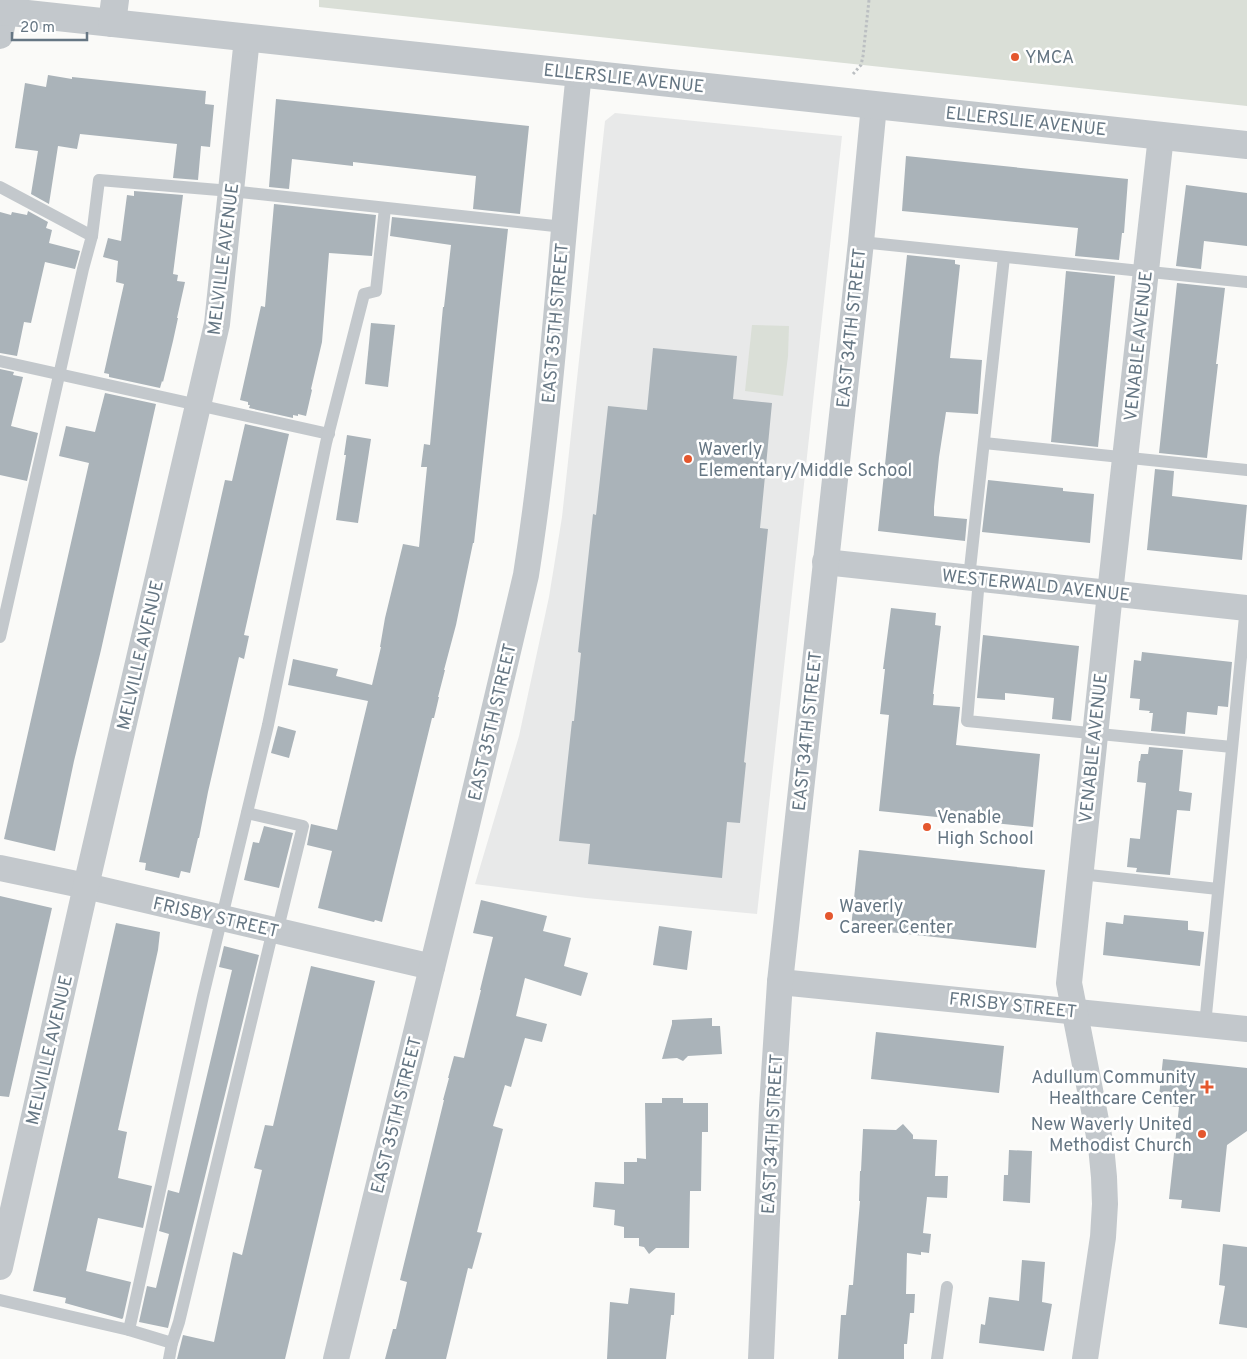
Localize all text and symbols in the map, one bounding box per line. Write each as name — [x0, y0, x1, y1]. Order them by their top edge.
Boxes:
scale bar — [12, 10, 88, 42]
text: 20 m — [20, 19, 55, 38]
place label: YMCA — [1025, 47, 1074, 70]
marker: YMCA — [1009, 51, 1021, 63]
street label: ELLERSLIE AVENUE — [542, 60, 706, 99]
street label: ELLERSLIE AVENUE — [944, 103, 1108, 142]
street label: MELVILLE AVENUE — [204, 182, 245, 337]
street label: EAST 35TH STREET — [538, 242, 575, 404]
street label: EAST 34TH STREET — [833, 247, 872, 409]
street label: VENABLE AVENUE — [1120, 270, 1159, 422]
place label: Waverly Elementary/Middle School — [698, 439, 912, 483]
marker: Waverly Elementary/Middle School — [682, 453, 694, 465]
street label: WESTERWALD AVENUE — [940, 565, 1131, 608]
street label: MELVILLE AVENUE — [113, 578, 170, 733]
street label: EAST 35TH STREET — [464, 641, 523, 803]
street label: EAST 34TH STREET — [789, 650, 828, 812]
street label: VENABLE AVENUE — [1075, 672, 1114, 824]
place label: Venable High School — [937, 807, 1034, 851]
marker: Venable High School — [921, 821, 933, 833]
street label: FRISBY STREET — [150, 893, 281, 944]
place label: Waverly Career Center — [839, 896, 953, 940]
marker: Waverly Career Center — [823, 910, 835, 922]
street label: MELVILLE AVENUE — [22, 973, 79, 1128]
street label: FRISBY STREET — [948, 988, 1078, 1025]
street label: EAST 35TH STREET — [367, 1035, 428, 1196]
street label: EAST 34TH STREET — [758, 1053, 789, 1215]
place label: Adullum Community Healthcare Center — [1031, 1067, 1196, 1111]
marker: Adullum Community Healthcare Center — [1200, 1080, 1214, 1094]
place label: New Waverly United Methodist Church — [1031, 1114, 1192, 1158]
marker: New Waverly United Methodist Church — [1196, 1128, 1208, 1140]

